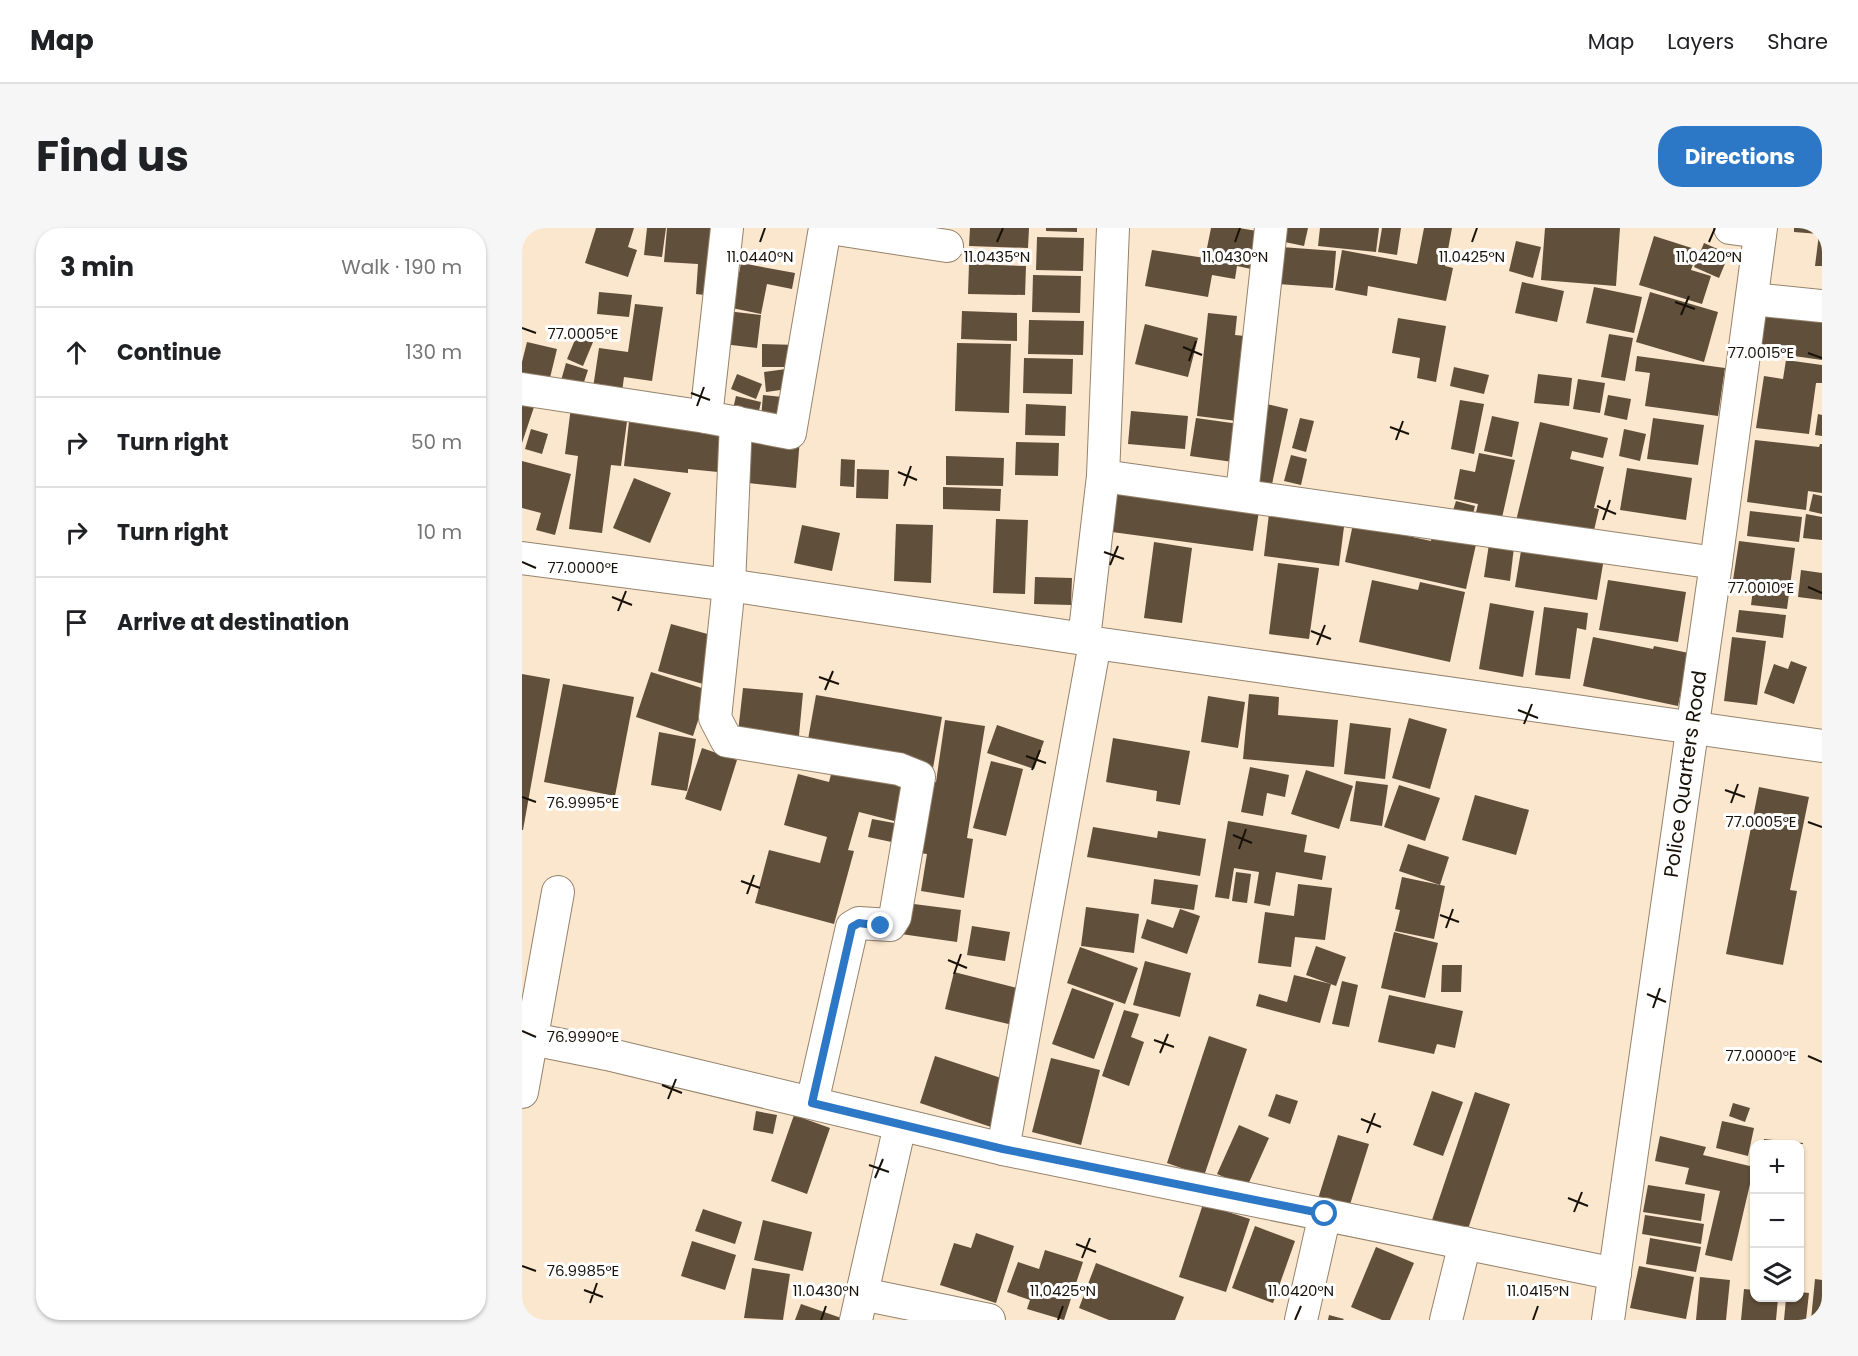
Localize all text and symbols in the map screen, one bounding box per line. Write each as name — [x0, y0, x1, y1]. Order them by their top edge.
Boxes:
text: Map — [30, 21, 94, 60]
text: Map — [1588, 27, 1634, 56]
text: Layers — [1667, 27, 1734, 56]
text: Share — [1767, 27, 1828, 56]
button: Directions — [1658, 126, 1822, 187]
text: Find us — [36, 127, 189, 186]
text: 11.0440°N — [726, 246, 794, 267]
text: 11.0435°N — [964, 246, 1030, 267]
text: 11.0430°N — [1202, 246, 1268, 267]
text: 11.0425°N — [1439, 246, 1505, 267]
text: 11.0420°N — [1676, 246, 1742, 267]
text: 3 min — [60, 249, 134, 285]
text: Walk · 190 m — [341, 253, 462, 281]
text: 77.0005°E — [547, 323, 619, 344]
icon: ahead — [60, 336, 93, 369]
text: Continue — [117, 337, 221, 368]
text: 130 m — [405, 338, 462, 366]
text: 77.0015°E — [1728, 342, 1794, 363]
icon: right — [60, 426, 93, 459]
text: Turn right — [117, 427, 228, 458]
text: 50 m — [411, 428, 462, 456]
icon: right — [60, 516, 93, 549]
text: Turn right — [117, 517, 228, 548]
text: 10 m — [417, 518, 462, 546]
text: 77.0000°E — [547, 557, 619, 578]
text: 77.0010°E — [1728, 577, 1794, 598]
icon: arrive — [60, 606, 93, 639]
text: Arrive at destination — [117, 607, 349, 638]
street label: Police Quarters Road — [1657, 669, 1713, 879]
text: 76.9995°E — [547, 792, 619, 813]
text: 77.0005°E — [1725, 811, 1797, 832]
route end — [867, 912, 893, 938]
text: 76.9990°E — [547, 1026, 619, 1047]
text: 77.0000°E — [1725, 1045, 1797, 1066]
map controls — [1750, 1140, 1804, 1302]
button: + — [1750, 1140, 1804, 1194]
button: − — [1750, 1194, 1804, 1248]
route start — [1311, 1200, 1337, 1226]
button: layers — [1750, 1248, 1804, 1302]
text: 76.9985°E — [547, 1260, 619, 1281]
text: 11.0430°N — [793, 1280, 859, 1301]
text: 11.0425°N — [1030, 1280, 1096, 1301]
text: 11.0420°N — [1268, 1280, 1334, 1301]
text: 11.0415°N — [1507, 1280, 1569, 1301]

